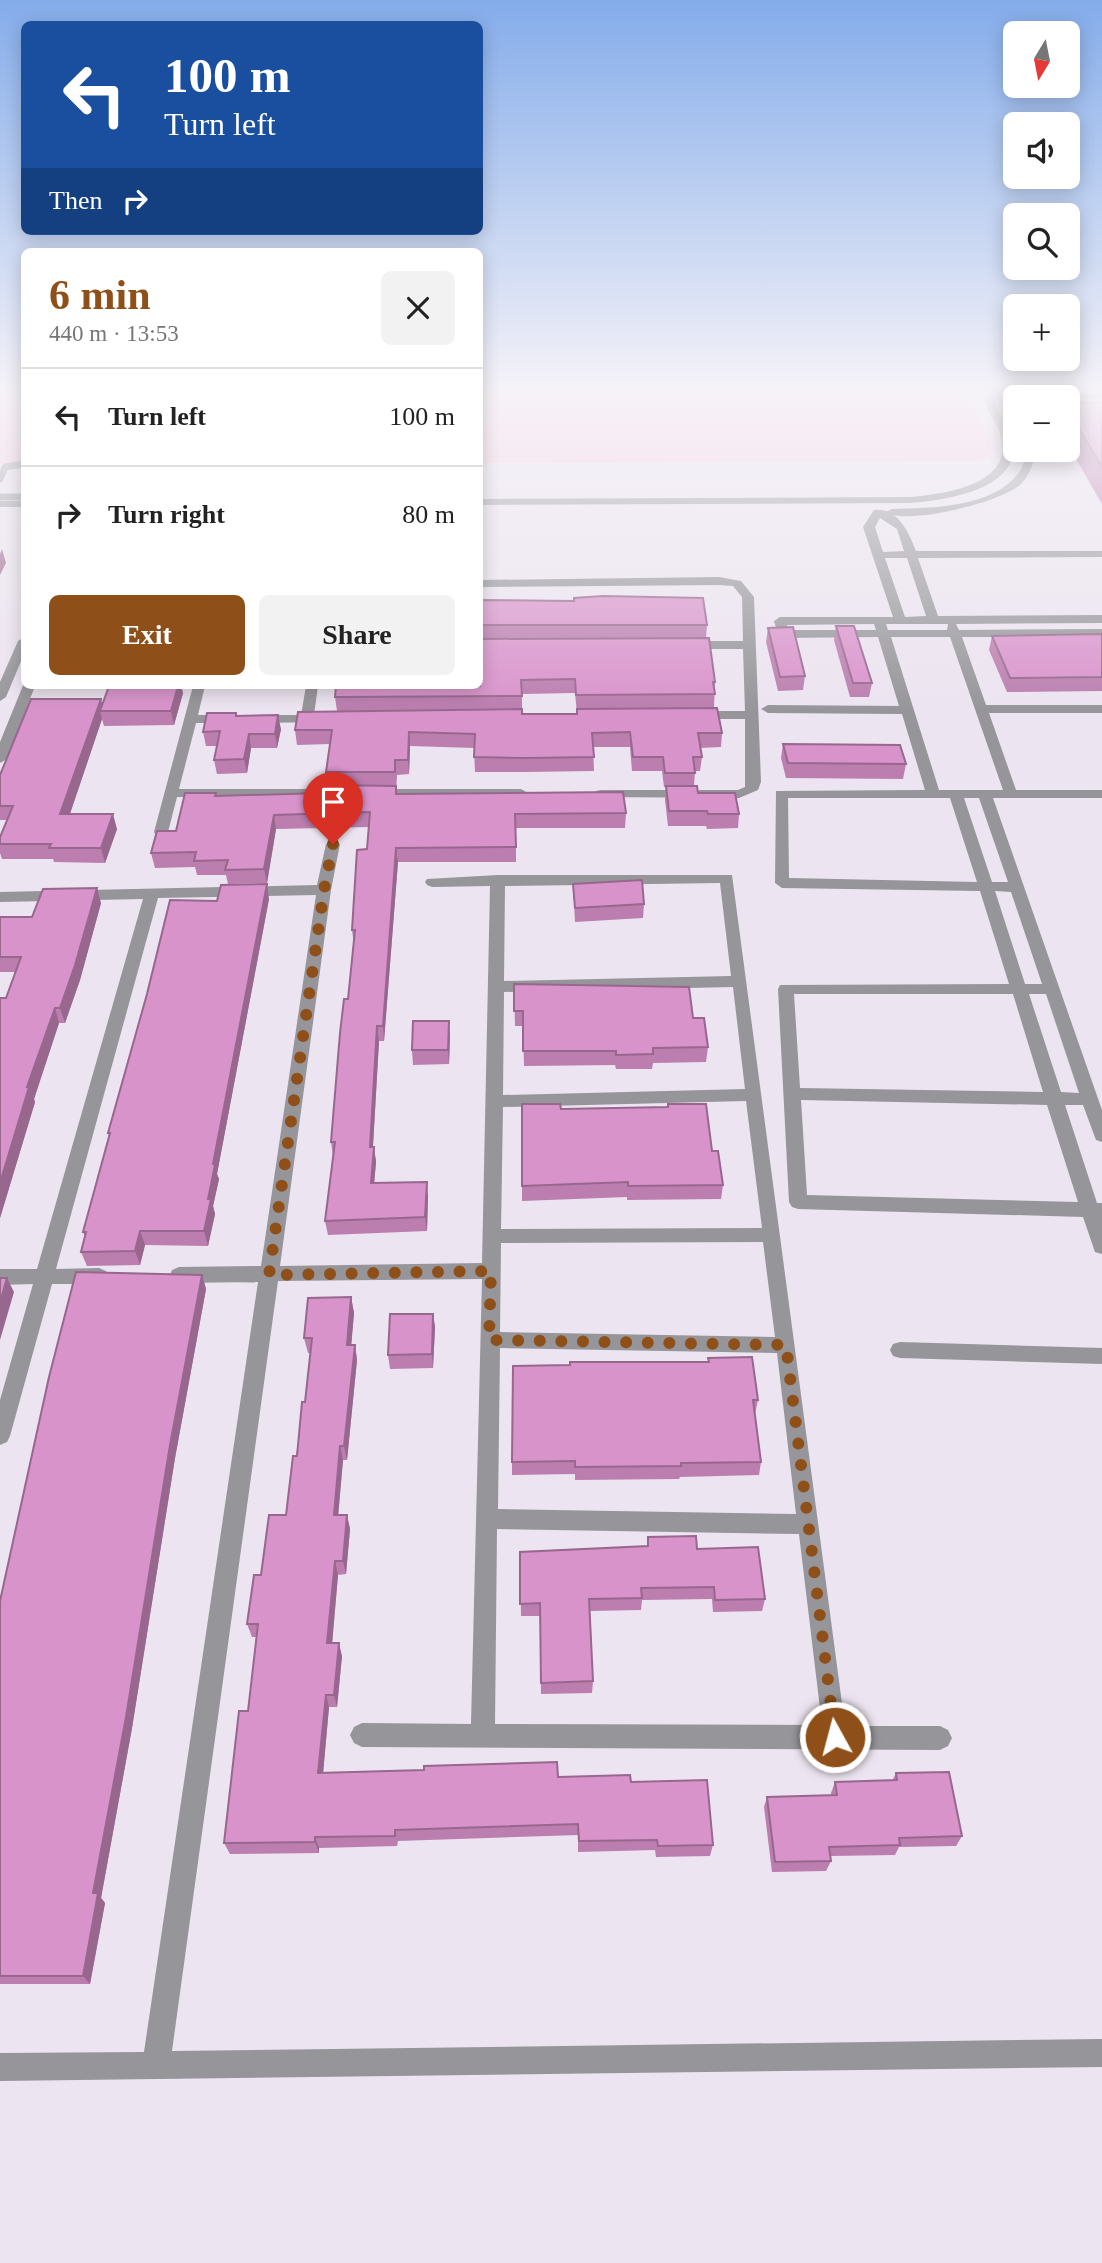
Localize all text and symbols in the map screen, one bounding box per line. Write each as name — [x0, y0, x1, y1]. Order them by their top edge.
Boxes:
north arrow — [1003, 21, 1080, 98]
map controls — [1003, 21, 1080, 462]
text: 100 m — [164, 48, 291, 103]
icon: left — [49, 49, 140, 140]
text: Turn left — [164, 106, 276, 142]
button: sound — [1003, 112, 1080, 189]
icon: right — [116, 182, 154, 220]
text: Then — [49, 186, 102, 215]
button: search — [1003, 203, 1080, 280]
button: close — [381, 271, 455, 345]
text: 6 min — [49, 272, 151, 318]
button: + — [1003, 294, 1080, 371]
text: 440 m · 13:53 — [49, 321, 179, 346]
button: − — [1003, 385, 1080, 462]
icon: left — [49, 398, 87, 436]
text: Turn left — [108, 402, 206, 431]
text: 100 m — [389, 402, 455, 431]
icon: right — [49, 496, 87, 534]
text: Turn right — [108, 500, 225, 529]
text: 80 m — [402, 500, 455, 529]
button: Exit — [49, 595, 245, 675]
button: Share — [259, 595, 455, 675]
pin — [303, 772, 363, 844]
icon: arrive — [314, 783, 352, 821]
position arrow — [798, 1700, 872, 1774]

